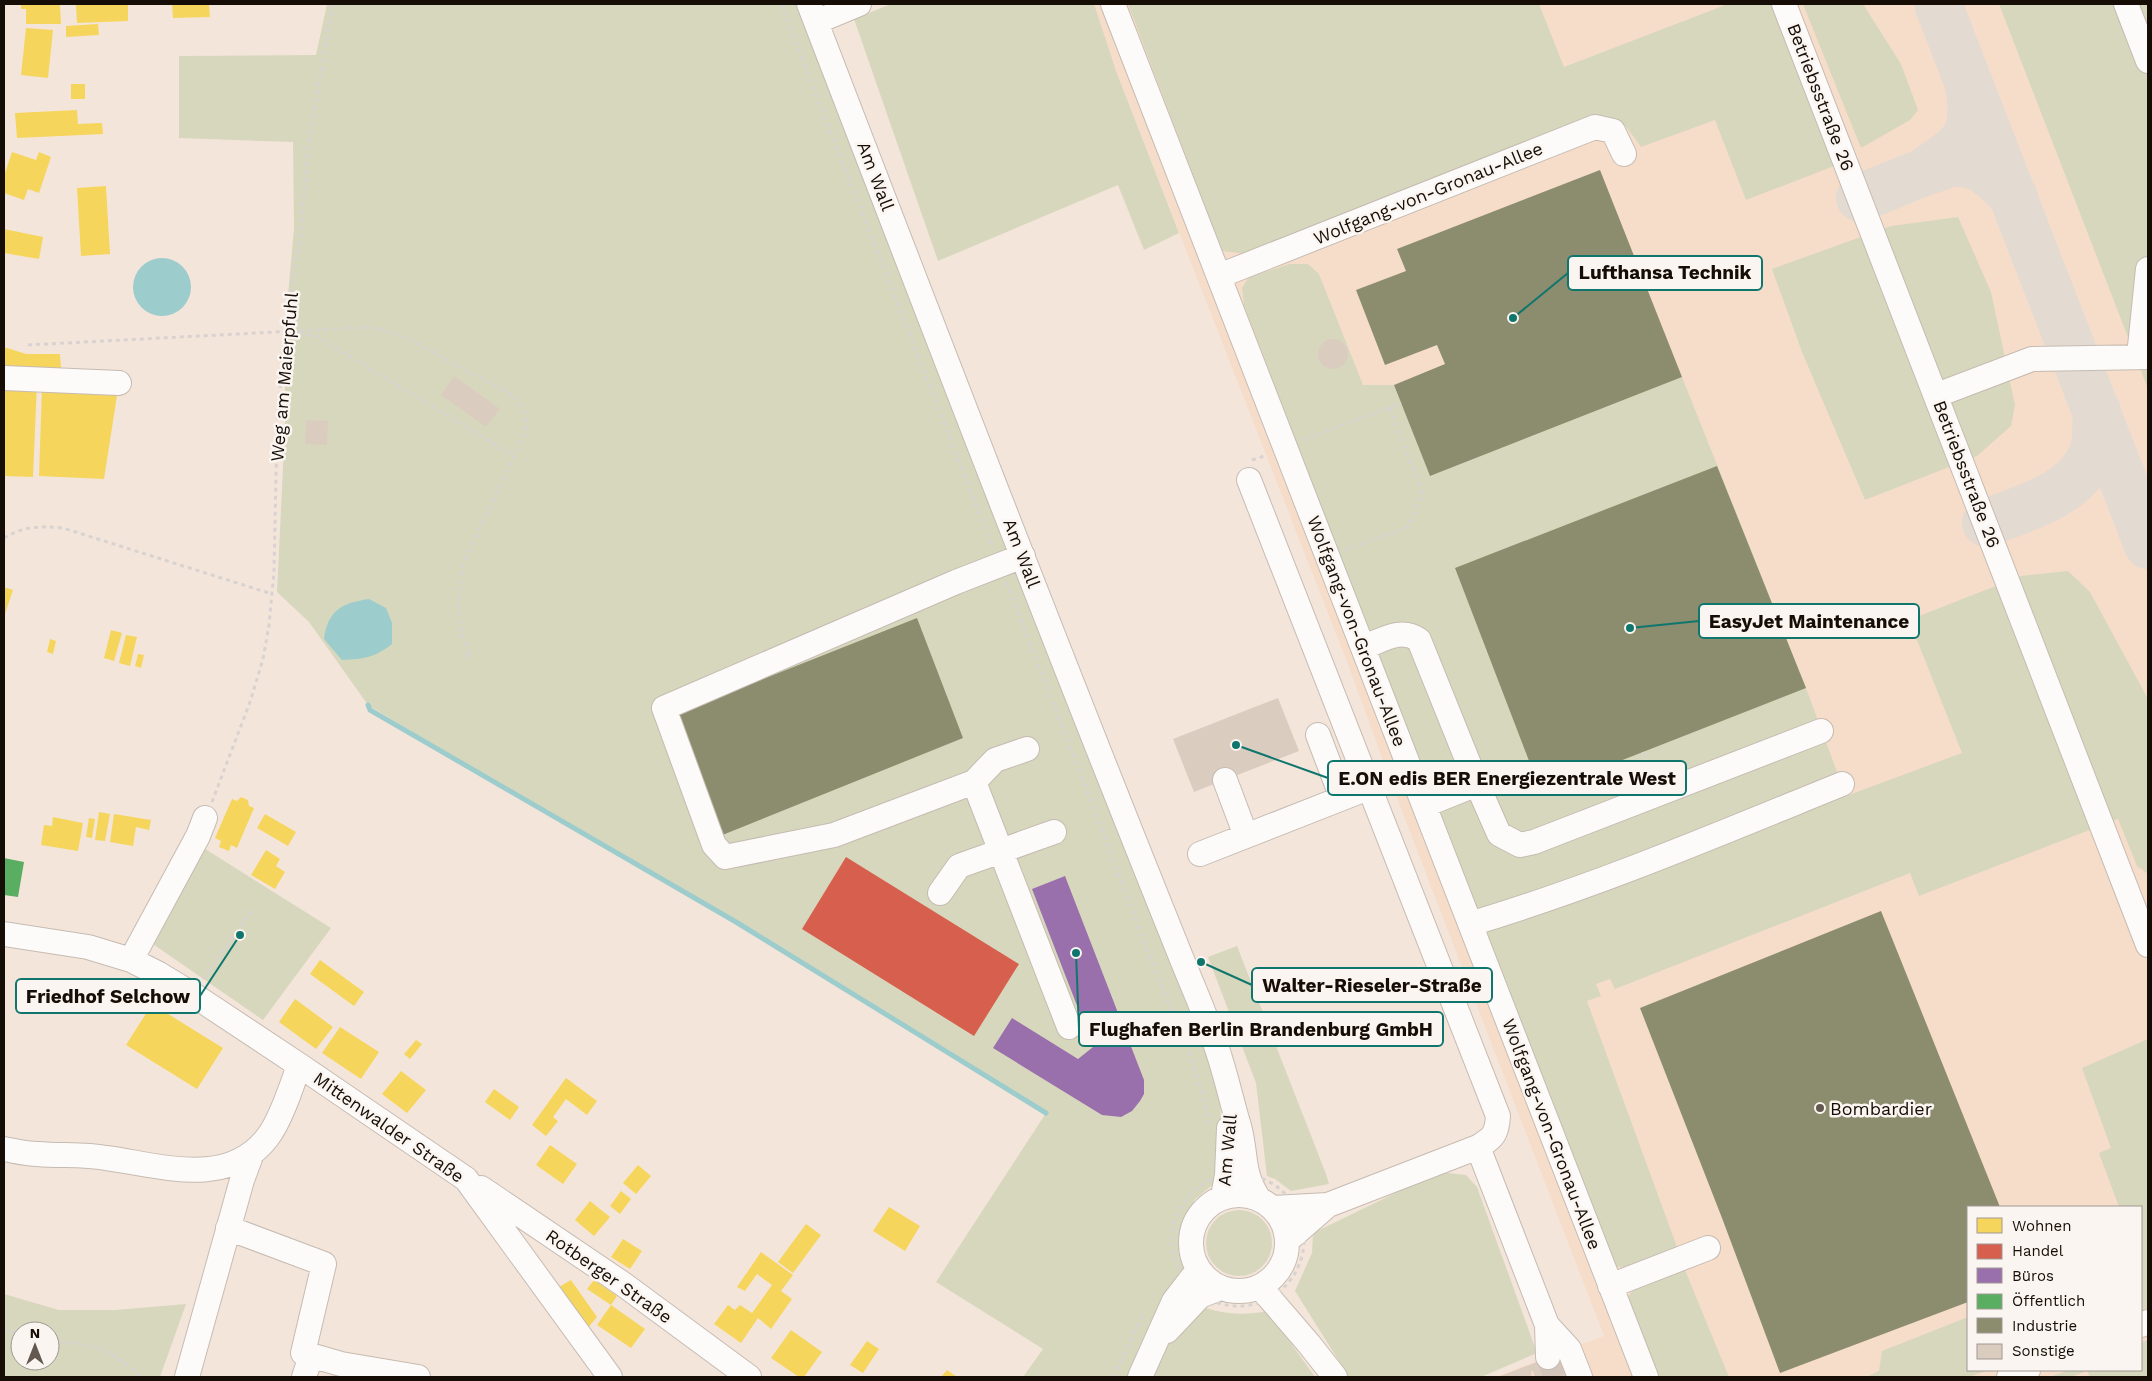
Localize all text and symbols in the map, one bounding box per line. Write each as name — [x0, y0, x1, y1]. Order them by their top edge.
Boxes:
street label: Betriebsstraße 26 — [1783, 20, 1859, 174]
street label: Wolfgang-von-Gronau-Allee — [1310, 137, 1546, 249]
street label: Am Wall — [853, 138, 899, 214]
callout: Lufthansa Technik — [1568, 256, 1762, 290]
text: Lufthansa Technik — [1579, 261, 1752, 284]
street label: Weg am Maierpfuhl — [266, 291, 302, 463]
street label: Betriebsstraße 26 — [1929, 397, 2005, 551]
street label: Wolfgang-von-Gronau-Allee — [1303, 513, 1411, 749]
street label: Am Wall — [999, 515, 1045, 591]
callout: EasyJet Maintenance — [1699, 604, 1919, 638]
text: EasyJet Maintenance — [1709, 610, 1909, 633]
callout: E.ON edis BER Energiezentrale West — [1328, 761, 1686, 795]
text: E.ON edis BER Energiezentrale West — [1338, 767, 1676, 790]
callout: Walter-Rieseler-Straße — [1252, 968, 1492, 1002]
text: Walter-Rieseler-Straße — [1262, 974, 1482, 997]
callout: Friedhof Selchow — [16, 979, 200, 1013]
text: Friedhof Selchow — [26, 985, 190, 1008]
callout: Flughafen Berlin Brandenburg GmbH — [1079, 1012, 1443, 1046]
street label: Wolfgang-von-Gronau-Allee — [1498, 1016, 1606, 1252]
text: Flughafen Berlin Brandenburg GmbH — [1089, 1018, 1433, 1041]
street label: Mittenwalder Straße — [310, 1067, 468, 1187]
place label: Bombardier — [1830, 1098, 1932, 1119]
marker: Bombardier — [1814, 1102, 1826, 1114]
street label: Am Wall — [1213, 1112, 1241, 1187]
legend — [1967, 1206, 2142, 1371]
text: Wohnen — [2012, 1217, 2071, 1235]
street label: Rotberger Straße — [542, 1225, 676, 1327]
text: Handel — [2012, 1242, 2064, 1260]
text: Büros — [2012, 1267, 2054, 1285]
text: Öffentlich — [2012, 1292, 2085, 1310]
text: Industrie — [2012, 1317, 2077, 1335]
north arrow — [10, 1321, 60, 1371]
text: N — [30, 1325, 40, 1341]
text: Sonstige — [2012, 1342, 2075, 1360]

